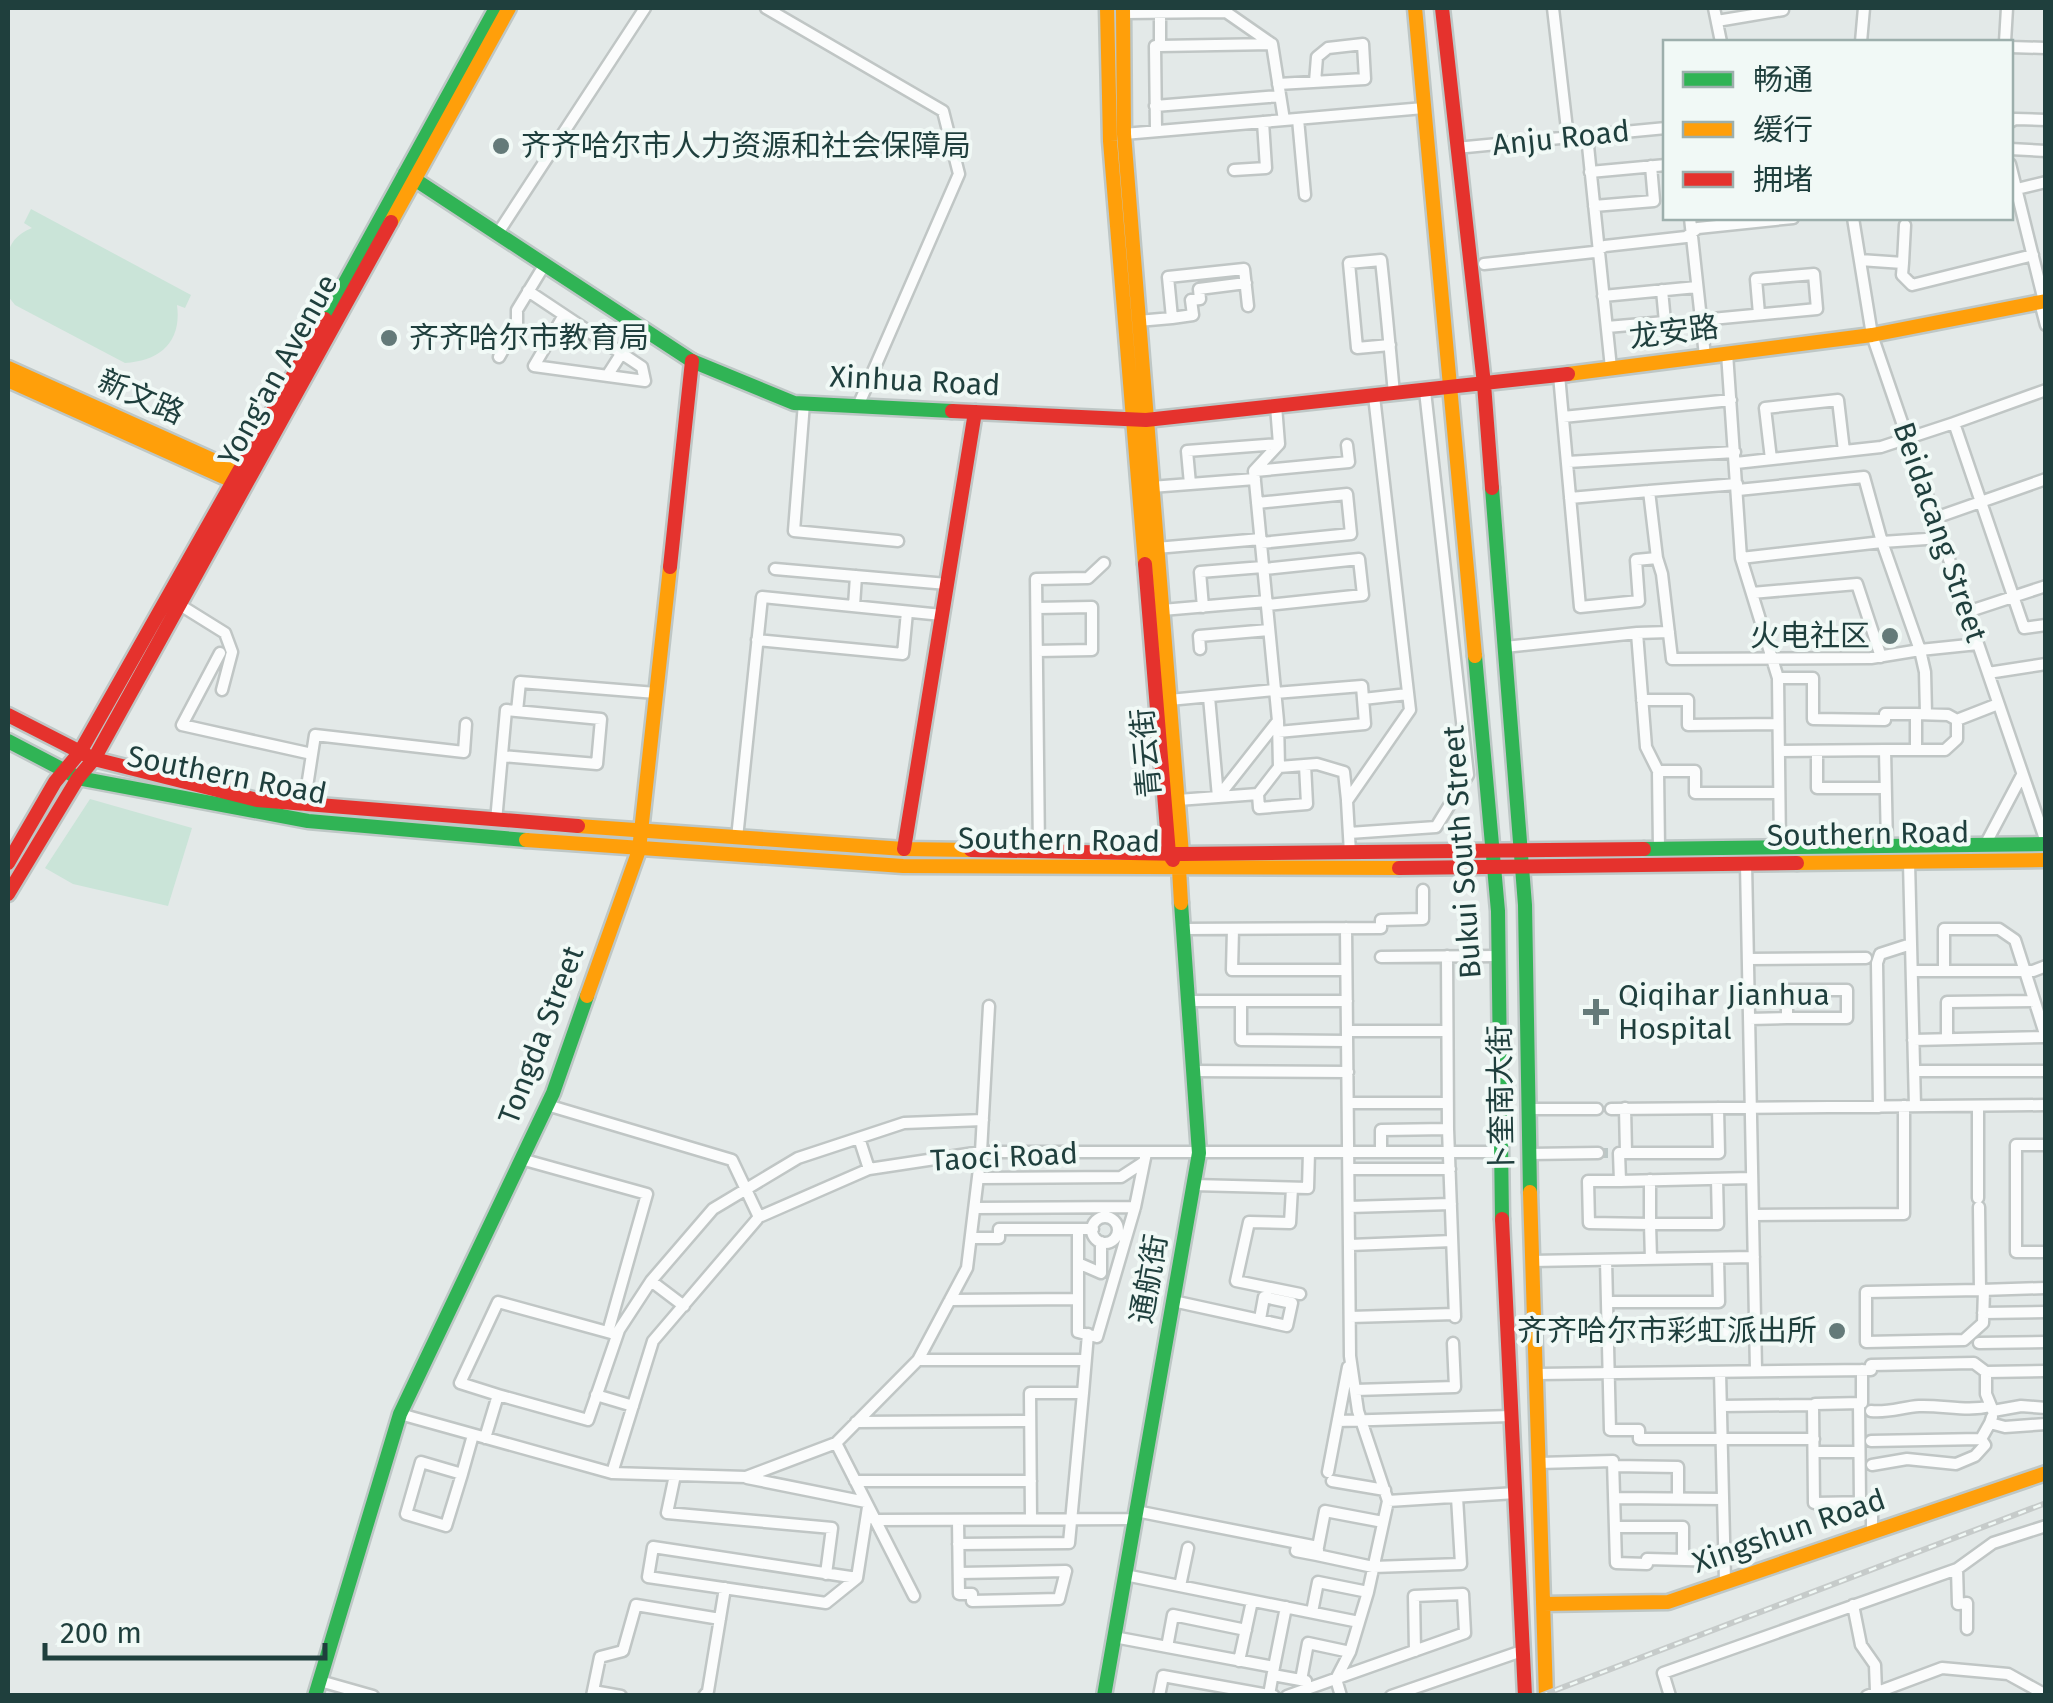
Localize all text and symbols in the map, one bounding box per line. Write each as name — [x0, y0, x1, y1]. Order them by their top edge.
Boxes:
legend — [1663, 40, 2013, 220]
text: 畅通 — [1753, 62, 1813, 98]
text: 缓行 — [1753, 112, 1813, 148]
street label: Anju Road — [1491, 113, 1631, 163]
place label: 齐齐哈尔市人力资源和社会保障局 — [521, 128, 971, 164]
marker: 齐齐哈尔市人力资源和社会保障局 — [490, 135, 512, 157]
text: 拥堵 — [1753, 162, 1813, 198]
street label: Yong'an Avenue — [211, 268, 345, 472]
street label: 龙安路 — [1627, 309, 1721, 355]
place label: 齐齐哈尔市教育局 — [409, 320, 649, 356]
marker: 齐齐哈尔市教育局 — [378, 327, 400, 349]
street label: Xinhua Road — [829, 359, 1001, 403]
street label: 新文路 — [93, 362, 189, 432]
street label: Beidacang Street — [1886, 417, 1995, 647]
place label: 火电社区 — [1750, 618, 1870, 654]
marker: 火电社区 — [1879, 625, 1901, 647]
street label: 青云街 — [1124, 707, 1168, 799]
street label: Bukui South Street — [1435, 724, 1489, 980]
street label: Southern Road — [124, 738, 330, 812]
street label: Southern Road — [1767, 814, 1969, 854]
street label: Southern Road — [958, 820, 1160, 860]
street label: Tongda Street — [491, 941, 591, 1129]
place label: Qiqihar Jianhua Hospital — [1618, 977, 1830, 1047]
marker: Qiqihar Jianhua Hospital — [1583, 999, 1609, 1025]
street label: 卜奎南大街 — [1482, 1025, 1520, 1175]
street label: Taoci Road — [929, 1135, 1079, 1179]
street label: 通航街 — [1123, 1232, 1175, 1326]
place label: 齐齐哈尔市彩虹派出所 — [1517, 1313, 1817, 1349]
marker: 齐齐哈尔市彩虹派出所 — [1826, 1320, 1848, 1342]
street label: Xingshun Road — [1688, 1481, 1890, 1581]
scale bar — [45, 1598, 325, 1660]
text: 200 m — [60, 1615, 142, 1651]

